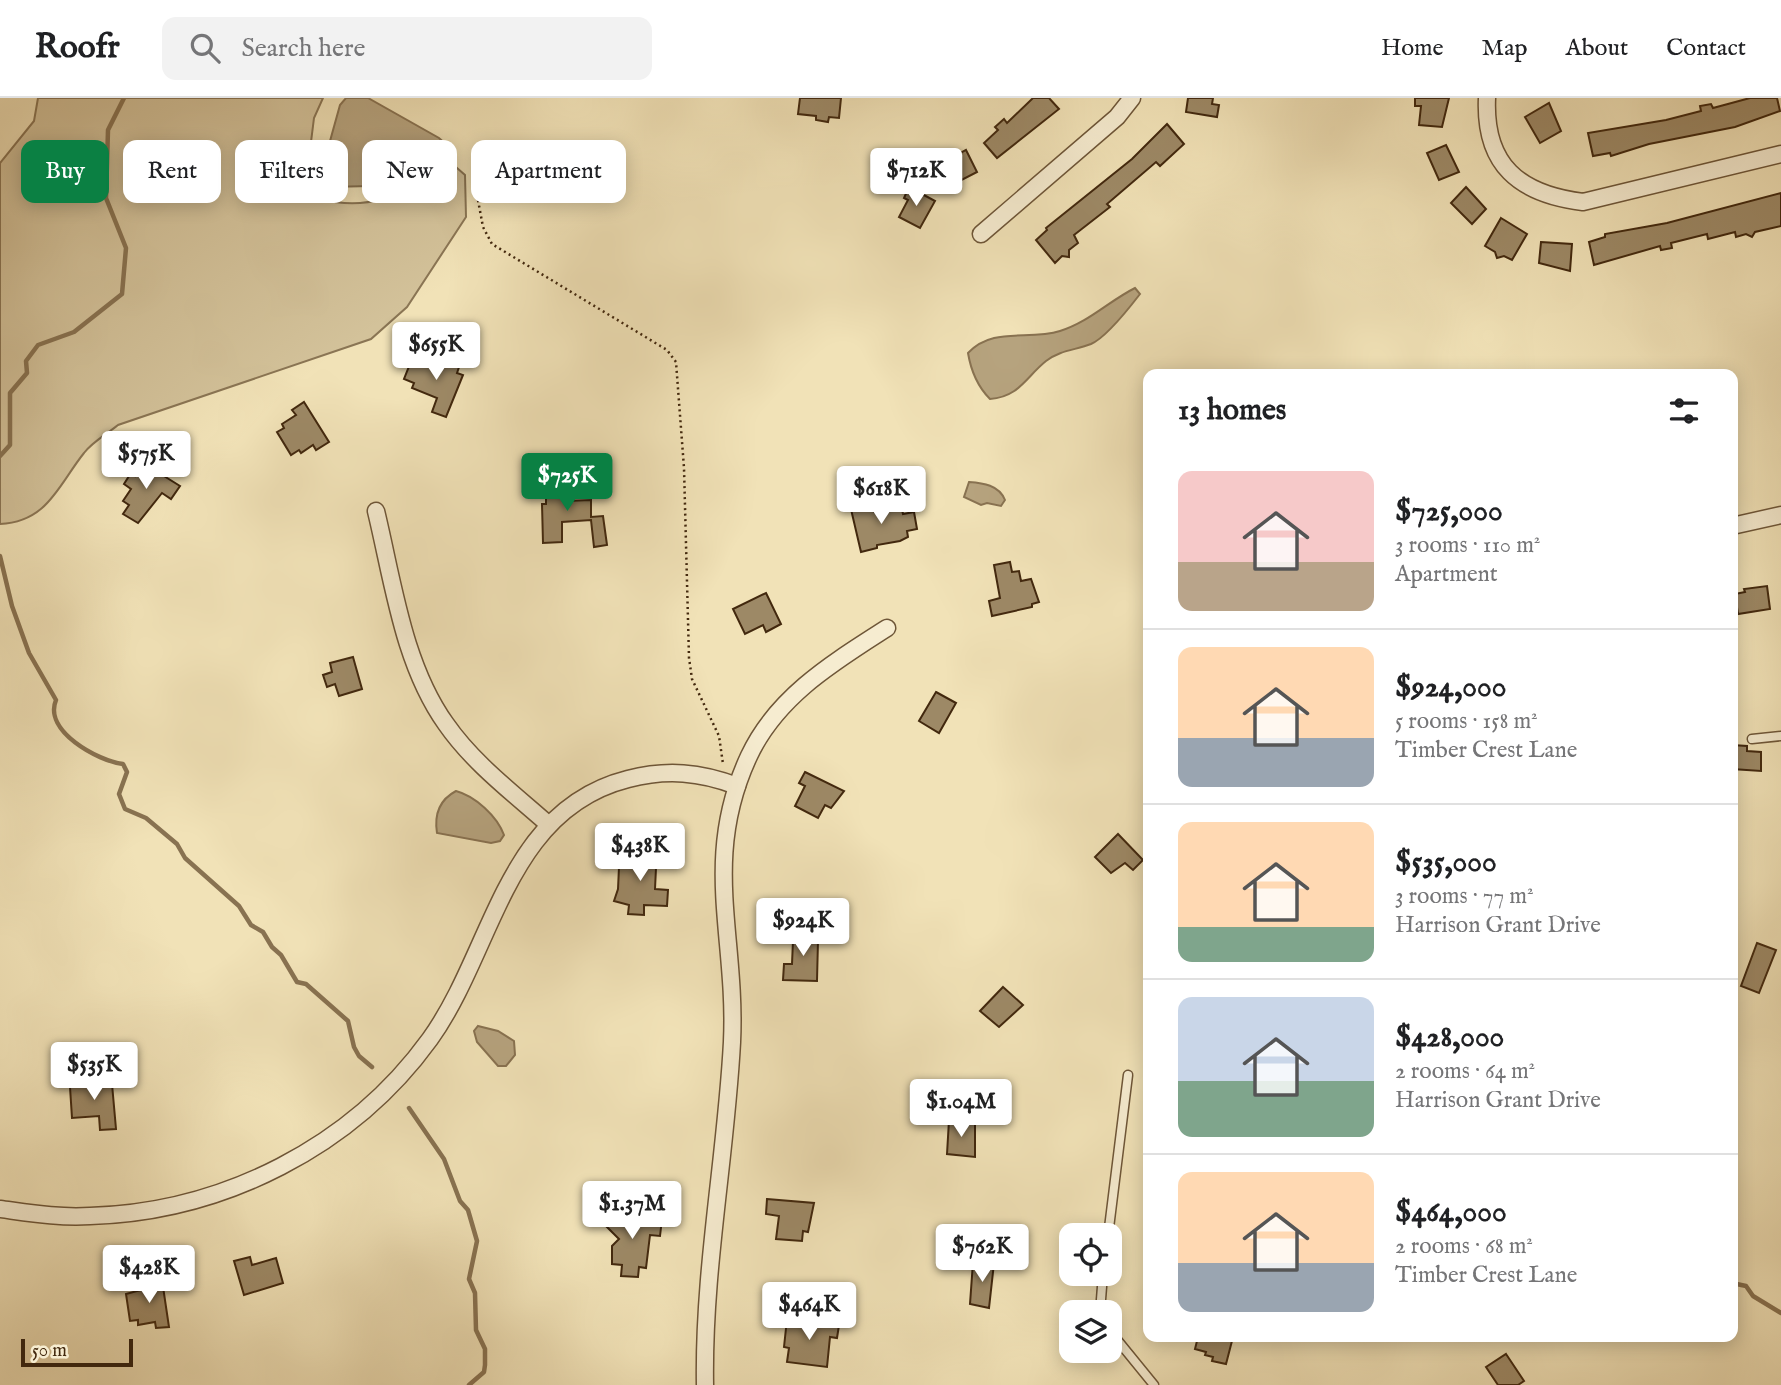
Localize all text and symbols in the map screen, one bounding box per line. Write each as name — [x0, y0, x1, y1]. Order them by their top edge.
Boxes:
search box — [162, 17, 652, 80]
text: Roofr — [35, 27, 120, 69]
icon: search — [186, 29, 224, 67]
text: Search here — [242, 32, 365, 65]
text: Home — [1381, 33, 1444, 64]
text: Map — [1482, 33, 1528, 64]
text: About — [1566, 33, 1628, 64]
text: Contact — [1666, 33, 1746, 64]
chip: Buy — [21, 140, 109, 203]
chip: Rent — [123, 140, 221, 203]
chip: Filters — [235, 140, 348, 203]
chip: New — [362, 140, 457, 203]
chip: Apartment — [471, 140, 626, 203]
pin: $712K — [867, 148, 965, 208]
text: $712K — [886, 156, 946, 185]
pin: $655K — [387, 322, 485, 382]
text: $655K — [408, 330, 464, 359]
text: 13 homes — [1178, 392, 1286, 430]
icon: filters — [1665, 392, 1703, 430]
pin: $575K — [97, 432, 195, 491]
text: $575K — [118, 439, 174, 468]
pin: $725K — [518, 454, 616, 513]
text: $725K — [537, 461, 597, 490]
pin: $618K — [832, 466, 930, 526]
text: $618K — [853, 474, 909, 503]
text: $725,000 — [1395, 493, 1503, 531]
icon: home — [1234, 499, 1318, 583]
text: 3 rooms · 110 m² — [1395, 531, 1540, 560]
text: Apartment — [1395, 560, 1498, 589]
text: $924,000 — [1395, 669, 1506, 707]
icon: home — [1234, 675, 1318, 759]
text: 5 rooms · 158 m² — [1395, 707, 1538, 736]
text: Timber Crest Lane — [1395, 736, 1577, 765]
pin: $438K — [591, 824, 689, 883]
text: $438K — [611, 831, 669, 860]
text: $535,000 — [1395, 844, 1497, 882]
icon: home — [1234, 850, 1318, 934]
text: 3 rooms · 77 m² — [1395, 882, 1534, 911]
pin: $924K — [754, 898, 852, 958]
text: $924K — [772, 906, 834, 935]
text: Harrison Grant Drive — [1395, 911, 1601, 940]
text: $428,000 — [1395, 1019, 1504, 1057]
icon: home — [1234, 1025, 1318, 1109]
pin: $535K — [45, 1042, 143, 1102]
text: $535K — [67, 1050, 121, 1079]
text: 2 rooms · 64 m² — [1395, 1057, 1535, 1086]
pin: $1.04M — [904, 1080, 1018, 1139]
text: Harrison Grant Drive — [1395, 1086, 1601, 1115]
text: $1.04M — [926, 1087, 996, 1116]
pin: $1.37M — [575, 1182, 689, 1241]
text: $1.37M — [598, 1189, 666, 1218]
text: $464,000 — [1395, 1194, 1507, 1232]
icon: home — [1234, 1200, 1318, 1284]
map controls — [1059, 1223, 1122, 1363]
button: locate — [1059, 1223, 1122, 1286]
pin: $762K — [933, 1224, 1031, 1284]
text: $762K — [952, 1232, 1012, 1261]
text: 2 rooms · 68 m² — [1395, 1232, 1533, 1261]
pin: $428K — [100, 1246, 198, 1305]
text: $428K — [119, 1253, 179, 1282]
text: Timber Crest Lane — [1395, 1261, 1577, 1290]
pin: $464K — [760, 1282, 858, 1342]
text: $464K — [778, 1290, 840, 1319]
button: layers — [1059, 1300, 1122, 1363]
scale bar — [21, 1336, 133, 1368]
text: 50 m — [32, 1339, 67, 1363]

